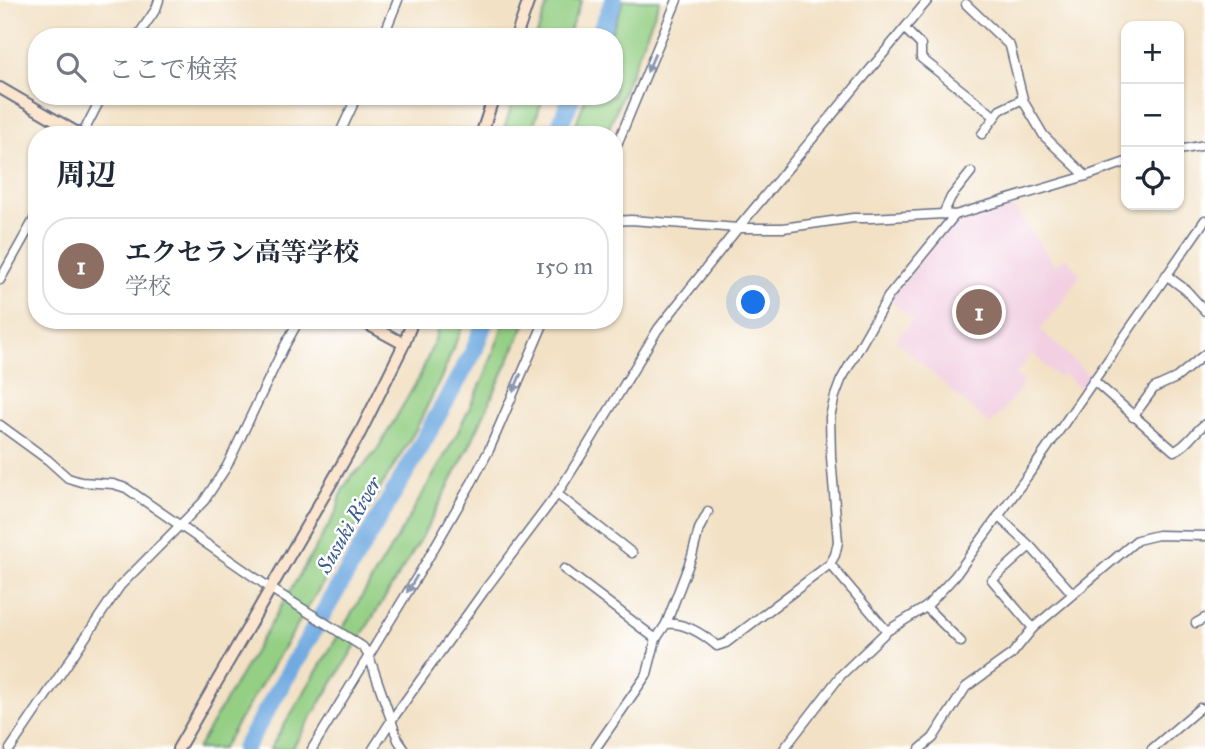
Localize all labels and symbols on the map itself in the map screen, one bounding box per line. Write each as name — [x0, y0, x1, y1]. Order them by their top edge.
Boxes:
one-way arrow — [645, 53, 656, 74]
your location — [736, 285, 770, 319]
pin: 1 — [956, 286, 1002, 338]
one-way arrow — [512, 373, 523, 394]
water label: Susuki River — [310, 471, 388, 579]
one-way arrow — [406, 575, 419, 594]

